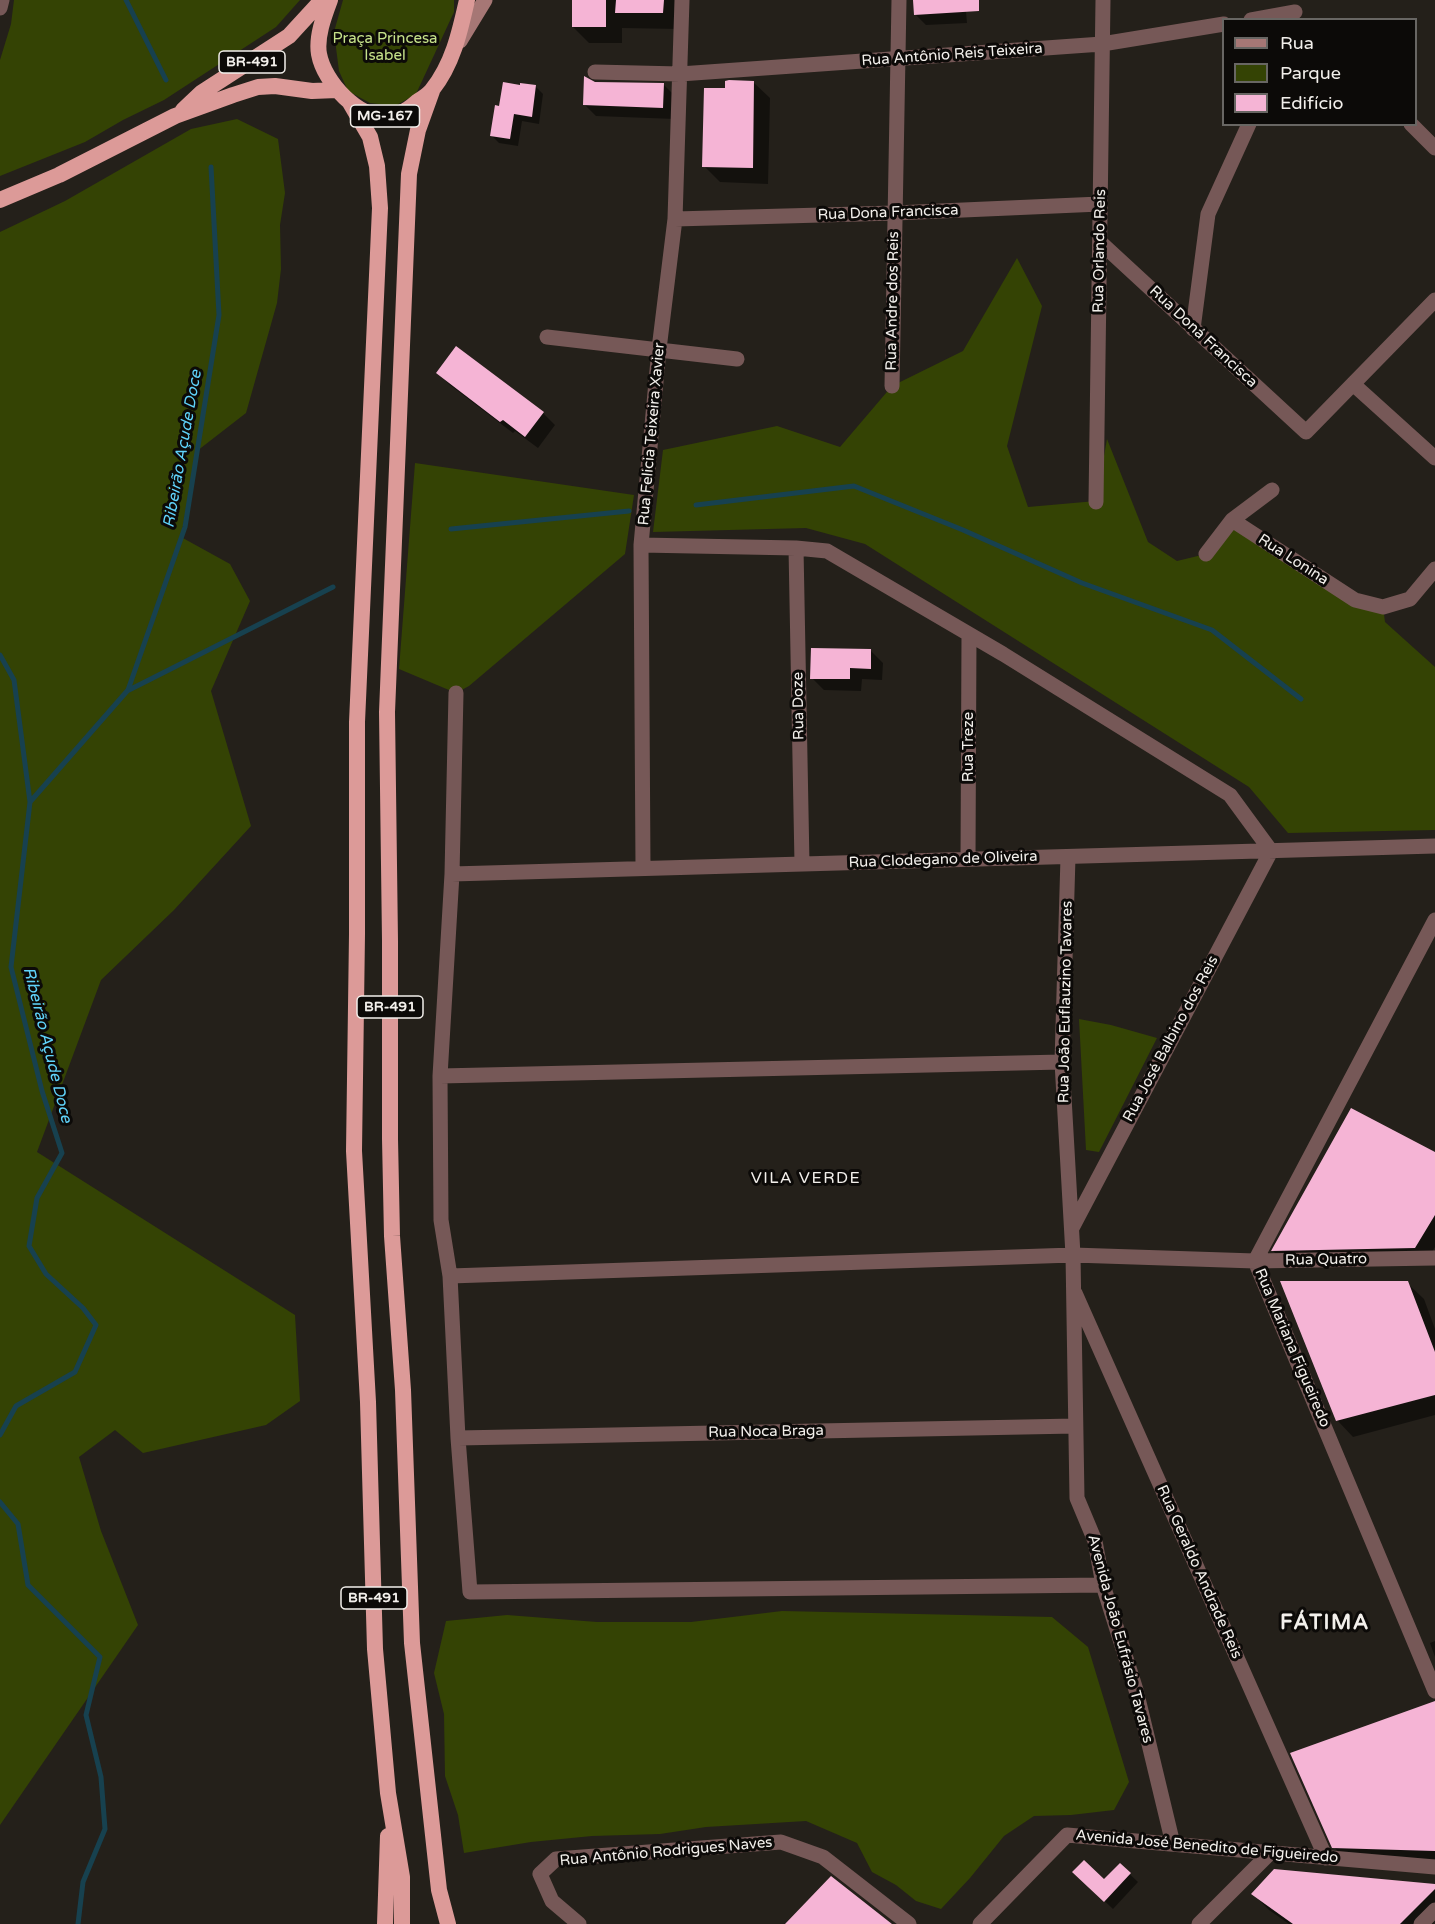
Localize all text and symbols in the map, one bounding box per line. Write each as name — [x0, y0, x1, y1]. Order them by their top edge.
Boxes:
legend — [1222, 18, 1417, 126]
park label: Praça Princesa Isabel — [332, 30, 438, 65]
text: Rua — [1280, 32, 1314, 54]
street label: Rua Antônio Reis Teixeira — [861, 40, 1043, 70]
road number: BR-491 — [219, 51, 285, 73]
text: Parque — [1280, 62, 1341, 84]
text: Edifício — [1280, 92, 1343, 114]
road number: MG-167 — [350, 105, 420, 127]
street label: Rua Orlando Reis — [1090, 189, 1110, 313]
street label: Rua Dona Francisca — [817, 202, 959, 224]
street label: Rua Andre dos Reis — [883, 231, 903, 371]
street label: Rua Doná Francisca — [1145, 282, 1261, 392]
street label: Rua Felicia Teixeira Xavier — [635, 342, 669, 526]
water label: Ribeirão Açude Doce — [160, 369, 206, 529]
street label: Rua Lonina — [1254, 531, 1332, 589]
street label: Rua Doze — [789, 672, 809, 740]
street label: Rua Treze — [960, 712, 978, 782]
street label: Rua Clodegano de Oliveira — [848, 848, 1038, 872]
street label: Rua João Euflauzino Tavares — [1055, 901, 1077, 1103]
street label: Rua José Balbino dos Reis — [1119, 953, 1223, 1125]
water label: Ribeirão Açude Doce — [18, 965, 76, 1125]
road number: BR-491 — [357, 996, 423, 1018]
district label: VILA VERDE — [751, 1169, 861, 1189]
street label: Rua Quatro — [1285, 1250, 1367, 1270]
street label: Rua Mariana Figueiredo — [1250, 1266, 1334, 1430]
street label: Rua Noca Braga — [708, 1422, 824, 1442]
street label: Rua Geraldo Andrade Reis — [1153, 1482, 1245, 1662]
street label: Avenida João Eufrásio Tavares — [1083, 1533, 1157, 1745]
road number: BR-491 — [341, 1587, 407, 1609]
district label: FÁTIMA — [1280, 1610, 1370, 1636]
street label: Avenida José Benedito de Figueiredo — [1075, 1827, 1339, 1867]
street label: Rua Antônio Rodrigues Naves — [559, 1834, 773, 1870]

